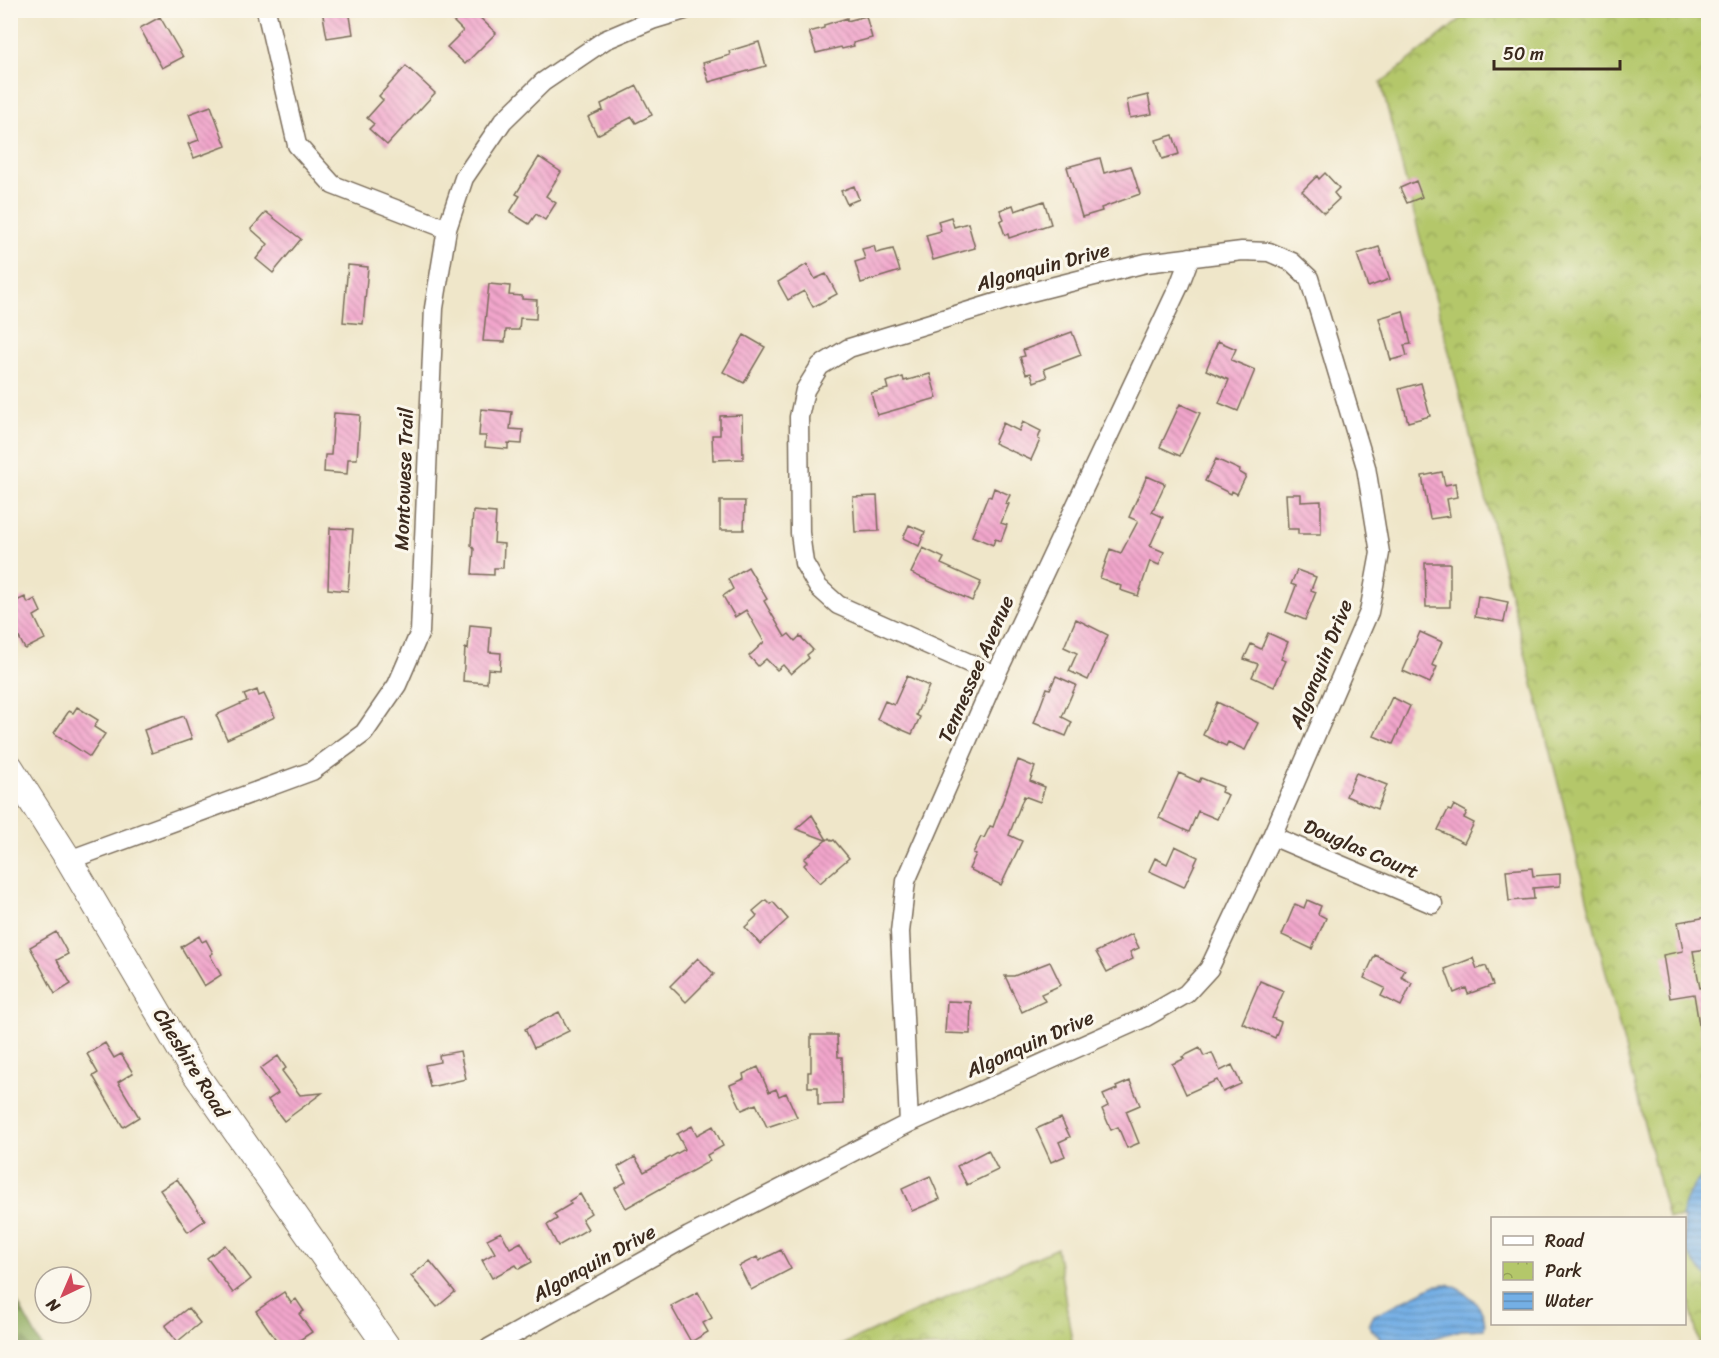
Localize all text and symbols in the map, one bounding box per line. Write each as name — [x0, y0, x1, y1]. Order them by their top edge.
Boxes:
scale bar — [1494, 33, 1620, 71]
text: 50 m — [1503, 38, 1544, 70]
street label: Algonquin Drive — [971, 232, 1114, 302]
street label: Montowese Trail — [384, 407, 424, 551]
street label: Tennessee Avenue — [928, 589, 1024, 749]
street label: Algonquin Drive — [1279, 594, 1363, 735]
street label: Douglas Court — [1298, 809, 1424, 889]
street label: Algonquin Drive — [959, 1000, 1100, 1088]
street label: Cheshire Road — [143, 1001, 240, 1126]
street label: Algonquin Drive — [525, 1214, 662, 1312]
legend — [1491, 1217, 1686, 1325]
text: Road — [1545, 1225, 1585, 1257]
text: Park — [1545, 1255, 1582, 1287]
north arrow — [33, 1265, 93, 1325]
text: Water — [1545, 1285, 1594, 1317]
text: N — [38, 1291, 68, 1320]

